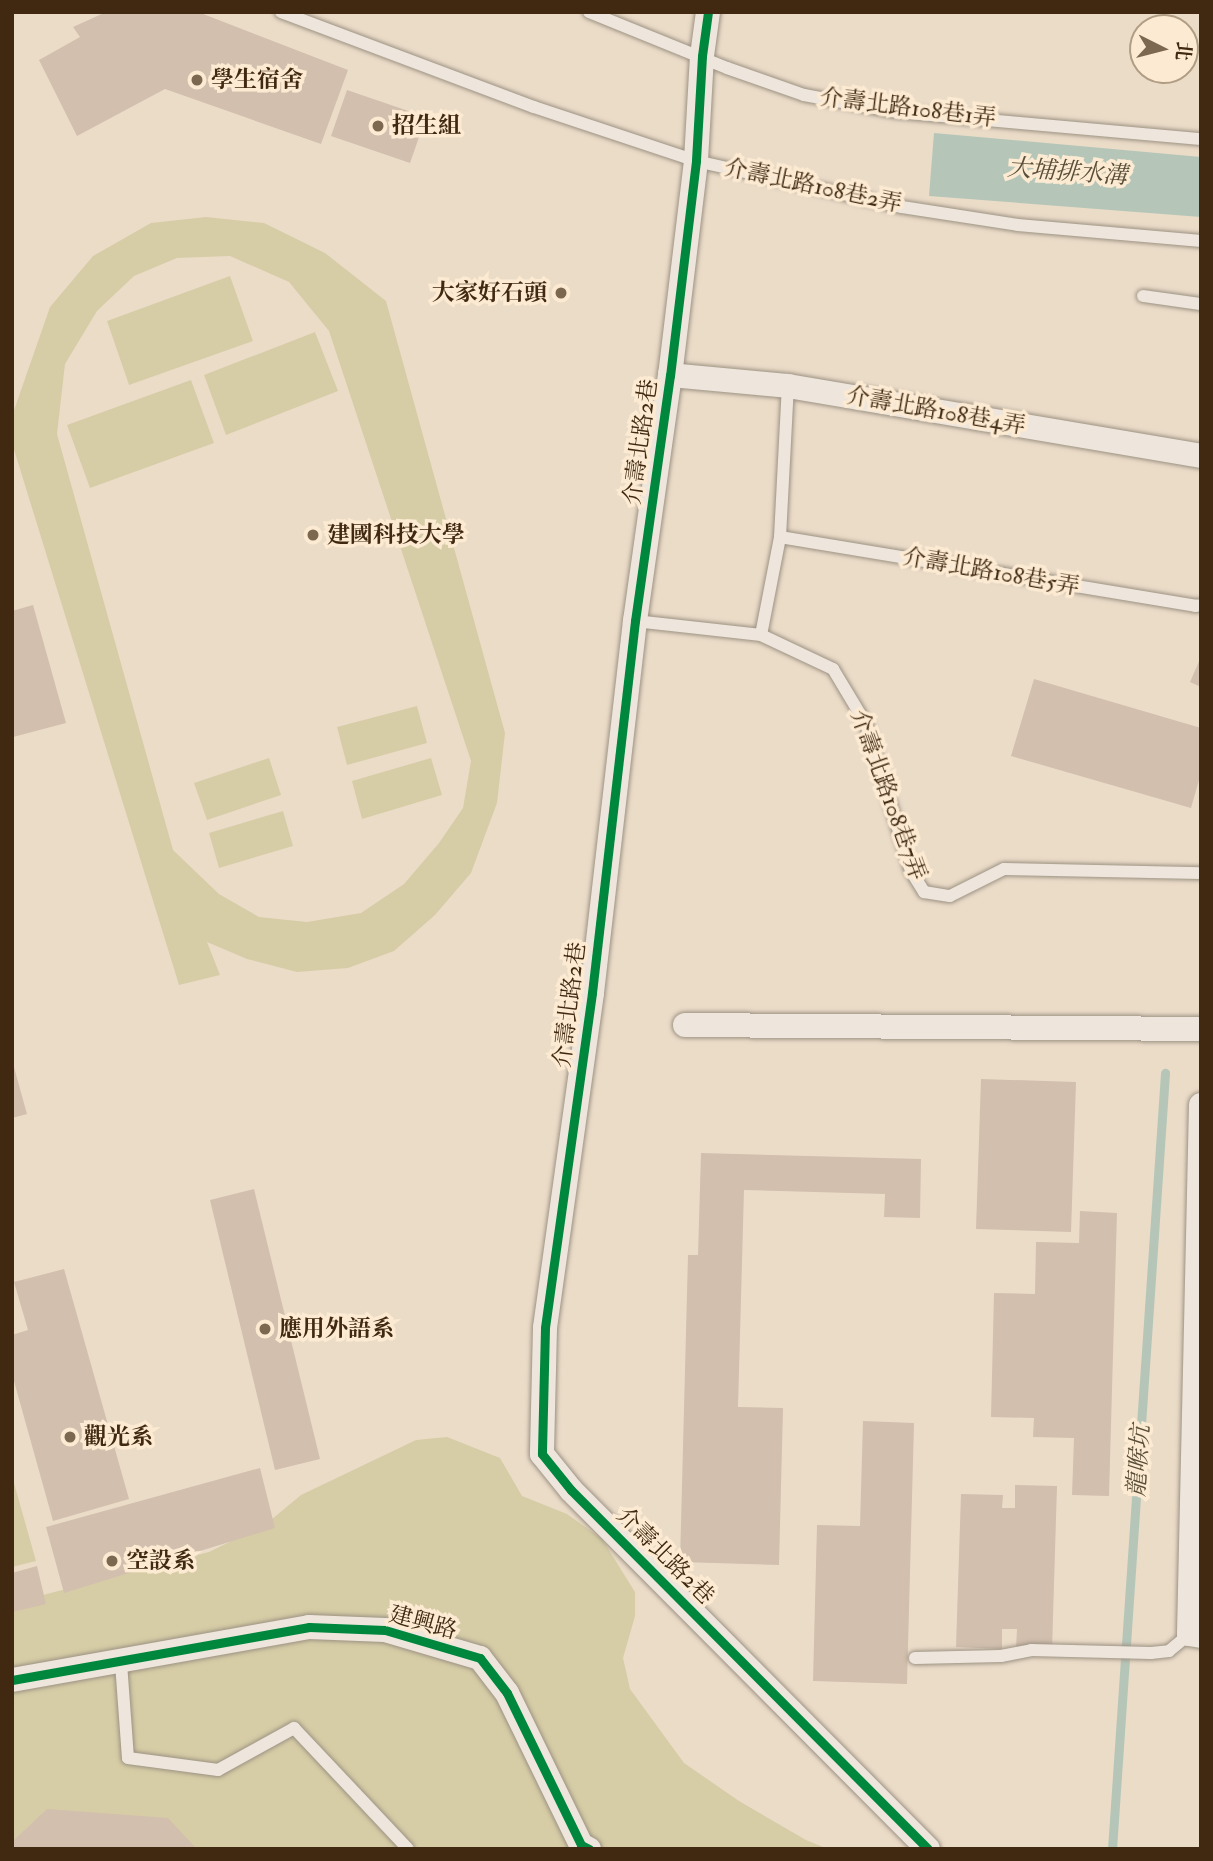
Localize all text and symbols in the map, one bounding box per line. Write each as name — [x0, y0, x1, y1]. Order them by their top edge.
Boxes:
north arrow — [1129, 14, 1199, 84]
text: 北 — [1170, 40, 1196, 62]
place label: 學生宿舍 — [211, 66, 303, 94]
marker: 學生宿舍 — [189, 72, 205, 88]
street label: 介壽北路108巷1弄 — [819, 84, 997, 132]
place label: 招生組 — [392, 112, 461, 140]
marker: 招生組 — [370, 118, 386, 134]
water label: 大埔排水溝 — [1006, 153, 1128, 191]
street label: 介壽北路108巷2弄 — [722, 154, 904, 218]
place label: 大家好石頭 — [432, 279, 547, 307]
marker: 大家好石頭 — [553, 285, 569, 301]
street label: 介壽北路2巷 — [619, 377, 663, 507]
street label: 介壽北路108巷4弄 — [844, 382, 1028, 440]
place label: 建國科技大學 — [327, 521, 465, 549]
marker: 建國科技大學 — [305, 527, 321, 543]
street label: 介壽北路108巷5弄 — [901, 543, 1081, 601]
street label: 介壽北路108巷7弄 — [844, 706, 932, 884]
street label: 介壽北路2巷 — [549, 940, 591, 1070]
place label: 應用外語系 — [279, 1315, 394, 1343]
marker: 應用外語系 — [257, 1321, 273, 1337]
place label: 觀光系 — [84, 1423, 153, 1451]
water label: 龍喉坑 — [1122, 1424, 1156, 1498]
marker: 觀光系 — [62, 1429, 78, 1445]
street label: 介壽北路2巷 — [610, 1501, 720, 1611]
place label: 空設系 — [126, 1547, 195, 1575]
marker: 空設系 — [104, 1553, 120, 1569]
street label: 建興路 — [386, 1601, 460, 1645]

